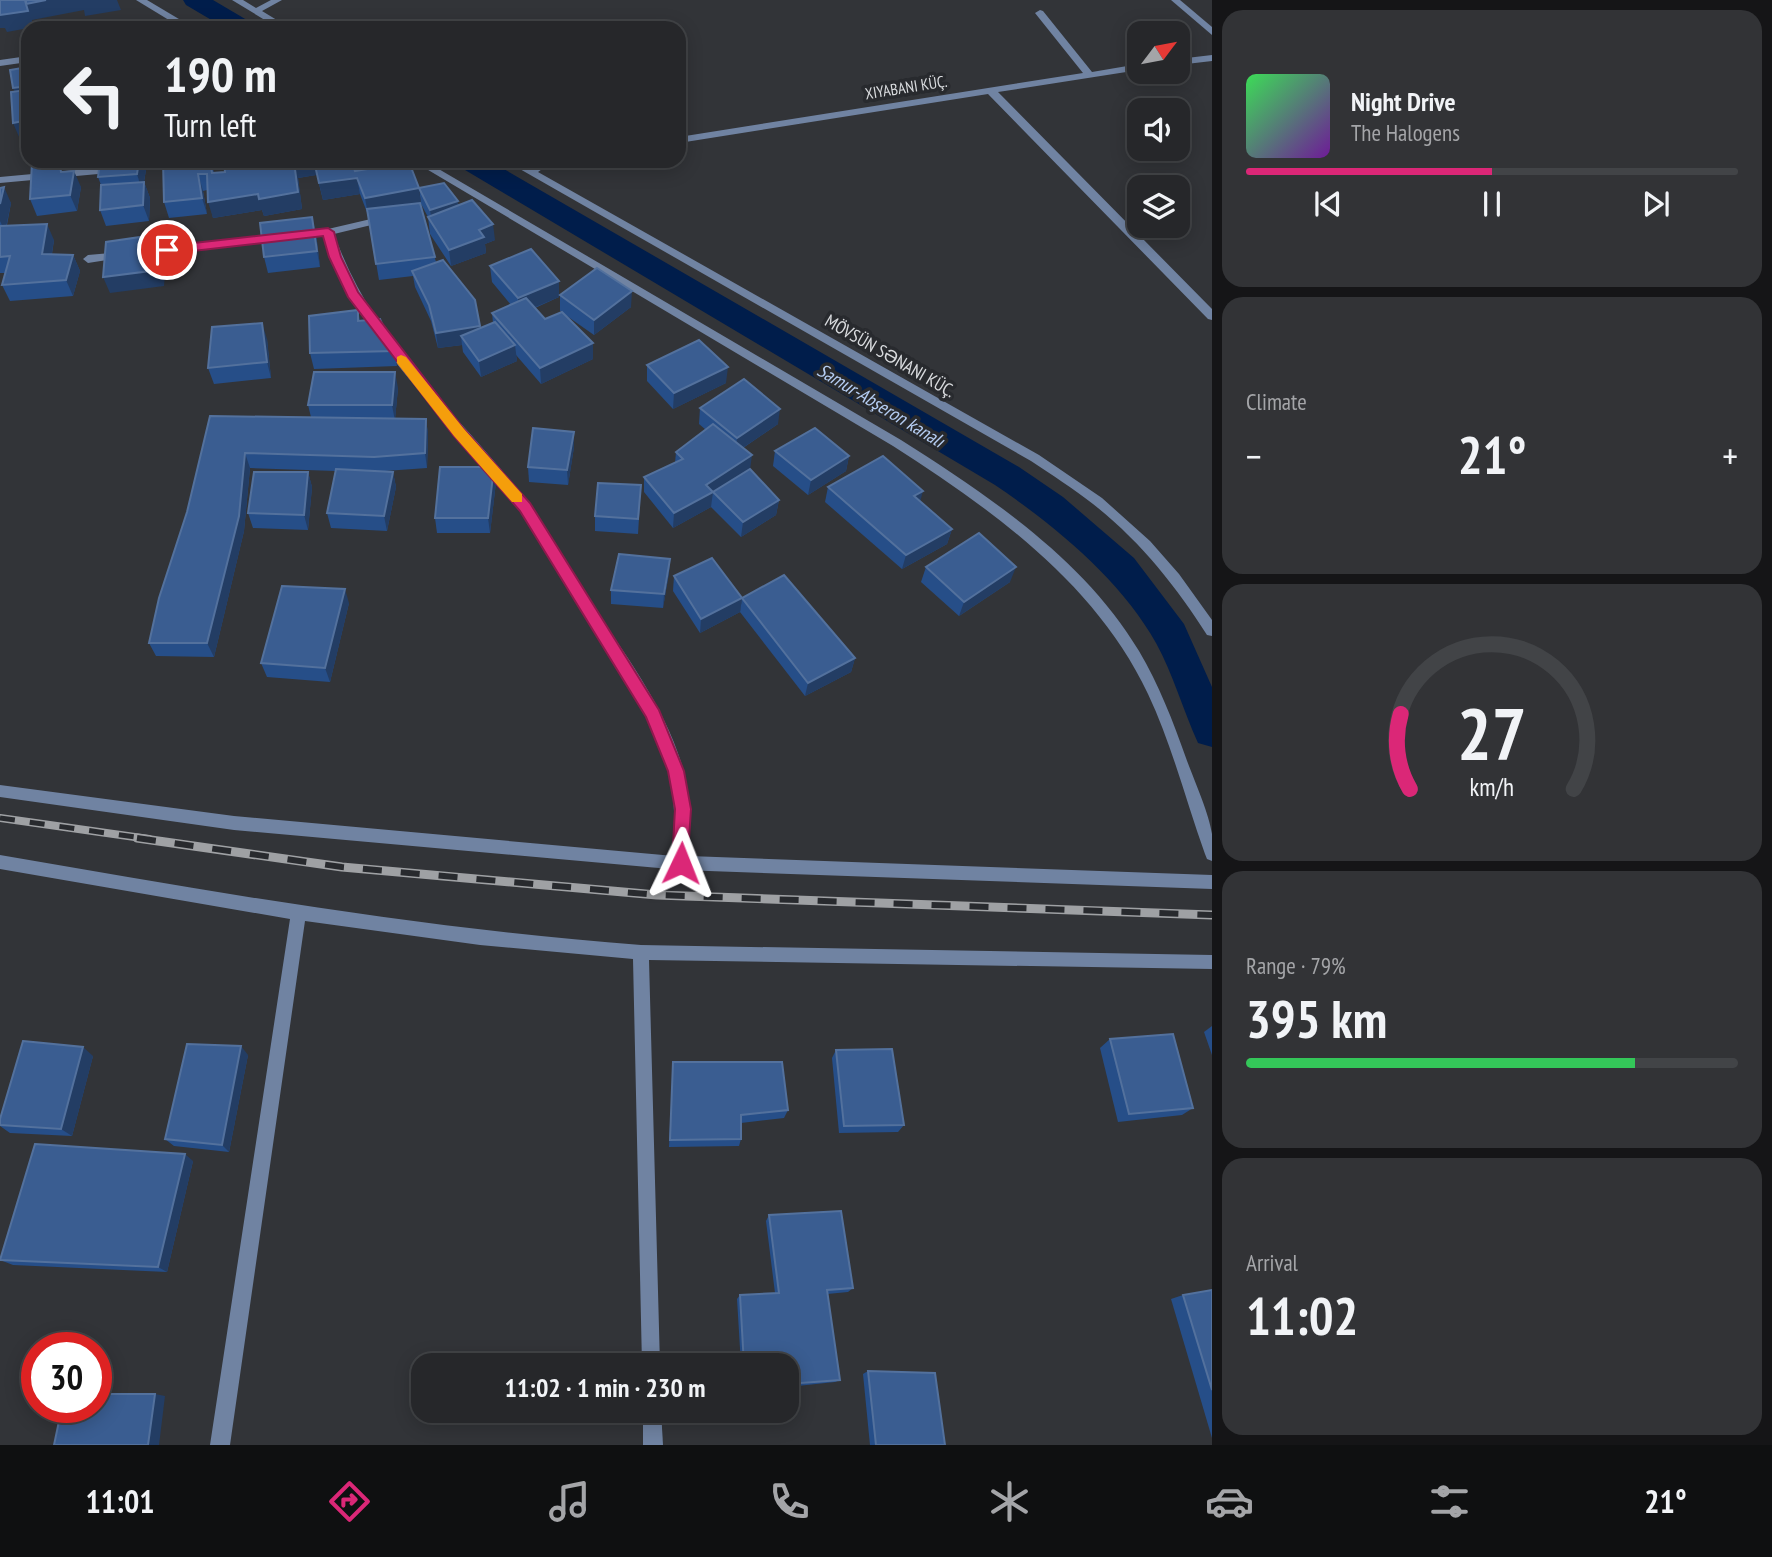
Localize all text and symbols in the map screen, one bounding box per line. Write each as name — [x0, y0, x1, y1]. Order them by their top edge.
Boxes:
north arrow — [1127, 21, 1190, 84]
map controls — [1127, 21, 1190, 238]
text: 190 m — [164, 42, 277, 106]
icon: left — [49, 49, 140, 140]
street label: XIYABANI KÜÇ. — [864, 71, 949, 103]
text: Night Drive — [1351, 85, 1456, 118]
button: sound — [1127, 98, 1190, 161]
text: Turn left — [164, 104, 256, 146]
text: The Halogens — [1351, 118, 1460, 147]
button: layers — [1127, 175, 1190, 238]
icon: previous — [1309, 185, 1347, 223]
icon: pause — [1473, 185, 1511, 223]
icon: next — [1637, 185, 1675, 223]
pin — [137, 220, 197, 280]
icon: arrive — [148, 231, 186, 269]
street label: MÖVSÜN SƏNANI KÜÇ. — [821, 309, 960, 402]
water label: Samur-Abşeron kanalı — [813, 358, 950, 453]
text: Climate — [1246, 387, 1307, 416]
text: 21° — [1458, 421, 1526, 488]
text: − — [1246, 431, 1262, 480]
text: + — [1722, 431, 1738, 480]
text: 27 — [1457, 685, 1527, 779]
text: km/h — [1470, 770, 1514, 802]
position arrow — [644, 826, 718, 900]
text: Range · 79% — [1246, 951, 1346, 980]
text: 395 km — [1246, 985, 1387, 1052]
text: Arrival — [1246, 1248, 1298, 1277]
text: 11:02 — [1246, 1282, 1358, 1349]
speed limit sign: 30 — [21, 1332, 112, 1423]
text: 11:02 · 1 min · 230 m — [505, 1371, 705, 1404]
icon: directions — [325, 1477, 374, 1526]
icon: music — [545, 1477, 594, 1526]
icon: phone — [765, 1477, 814, 1526]
icon: climate — [985, 1477, 1034, 1526]
icon: car — [1205, 1477, 1254, 1526]
icon: filters — [1425, 1477, 1474, 1526]
text: 11:01 — [85, 1480, 155, 1522]
text: 21° — [1644, 1480, 1687, 1522]

